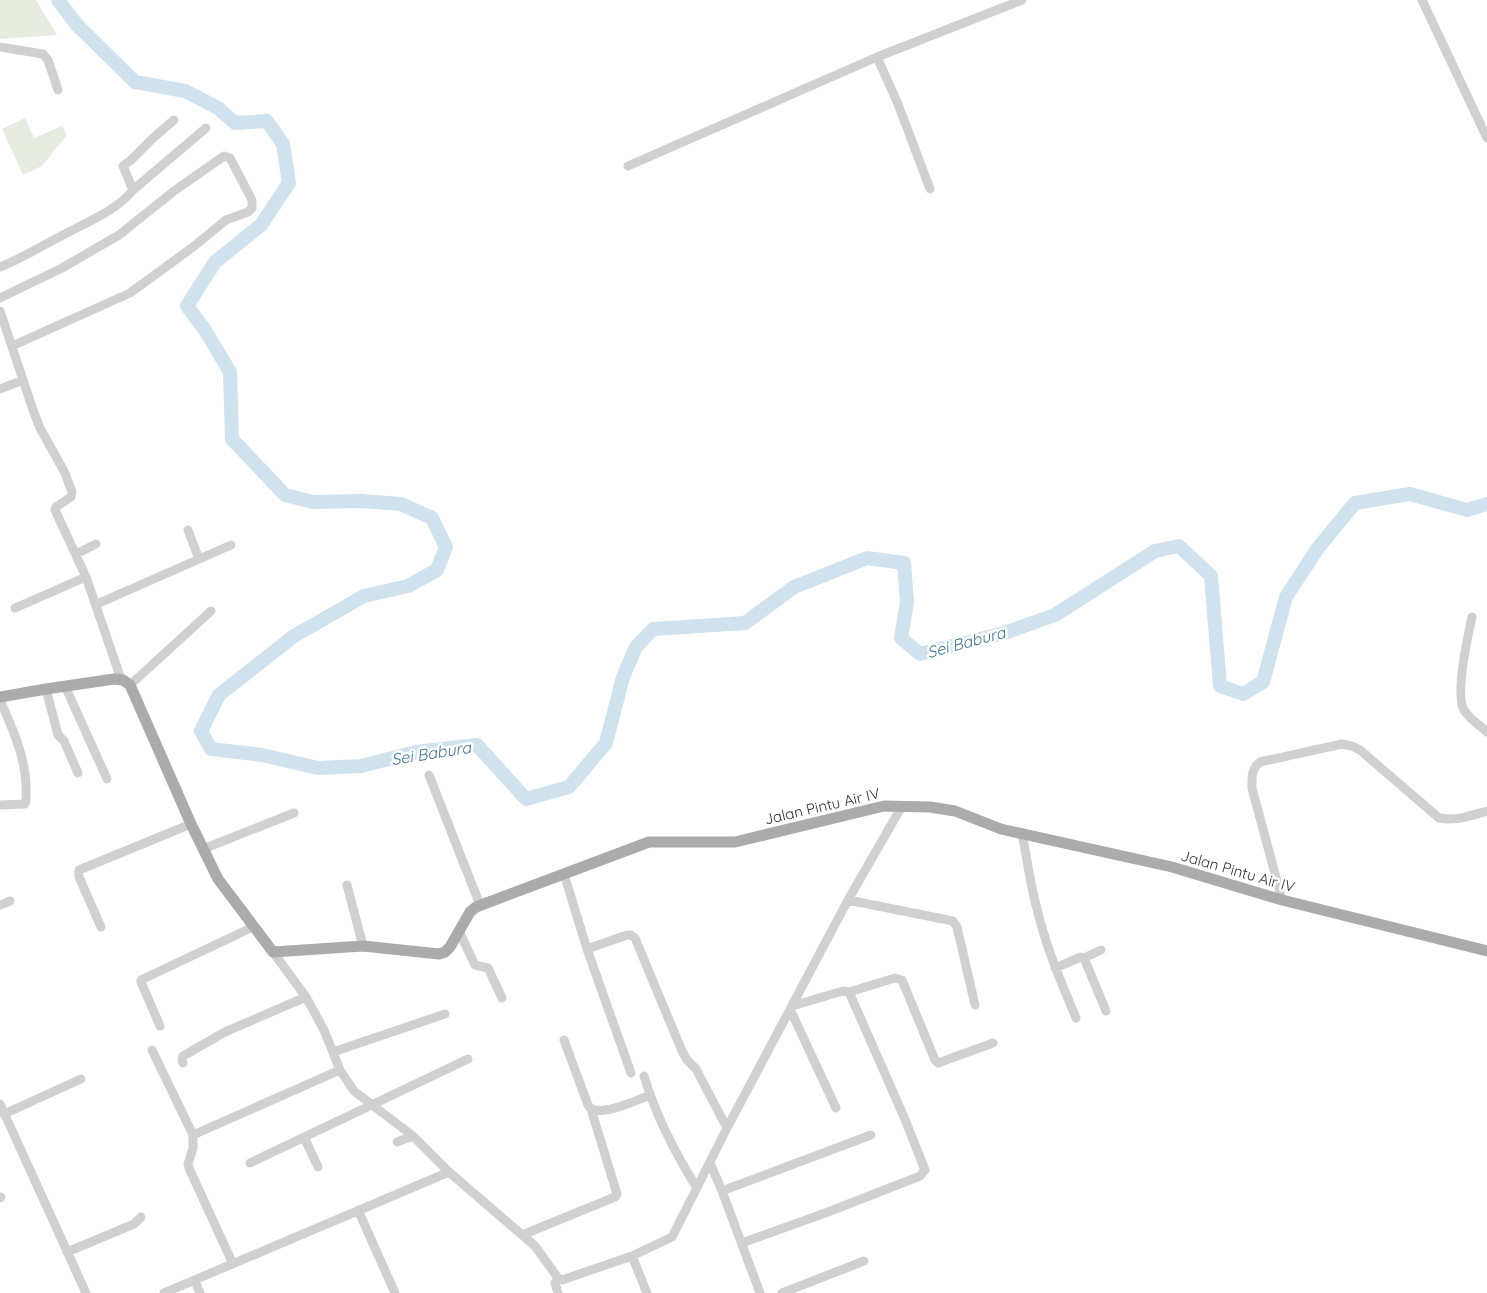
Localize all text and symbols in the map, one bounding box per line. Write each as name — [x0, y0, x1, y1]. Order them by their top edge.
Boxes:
water label: Sei Babura — [925, 622, 1009, 662]
water label: Sei Babura — [390, 737, 474, 769]
street label: Jalan Pintu Air IV — [762, 783, 882, 829]
street label: Jalan Pintu Air IV — [1179, 846, 1297, 896]

